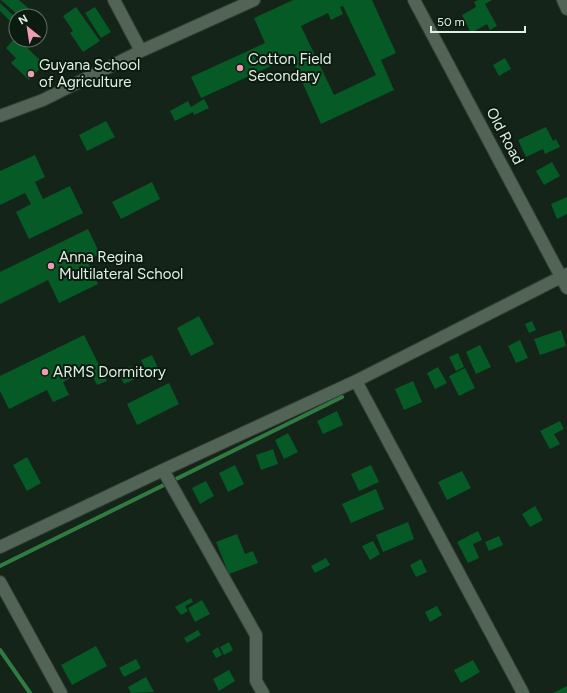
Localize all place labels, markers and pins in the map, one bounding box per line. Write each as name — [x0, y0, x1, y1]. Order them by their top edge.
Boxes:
place label: Cotton Field Secondary — [248, 50, 332, 85]
place label: Guyana School of Agriculture — [39, 56, 140, 91]
marker: Cotton Field Secondary — [235, 63, 245, 73]
marker: Guyana School of Agriculture — [26, 69, 36, 79]
place label: Anna Regina Multilateral School — [59, 248, 183, 283]
marker: Anna Regina Multilateral School — [46, 261, 56, 271]
place label: ARMS Dormitory — [53, 363, 166, 381]
marker: ARMS Dormitory — [40, 367, 50, 377]

